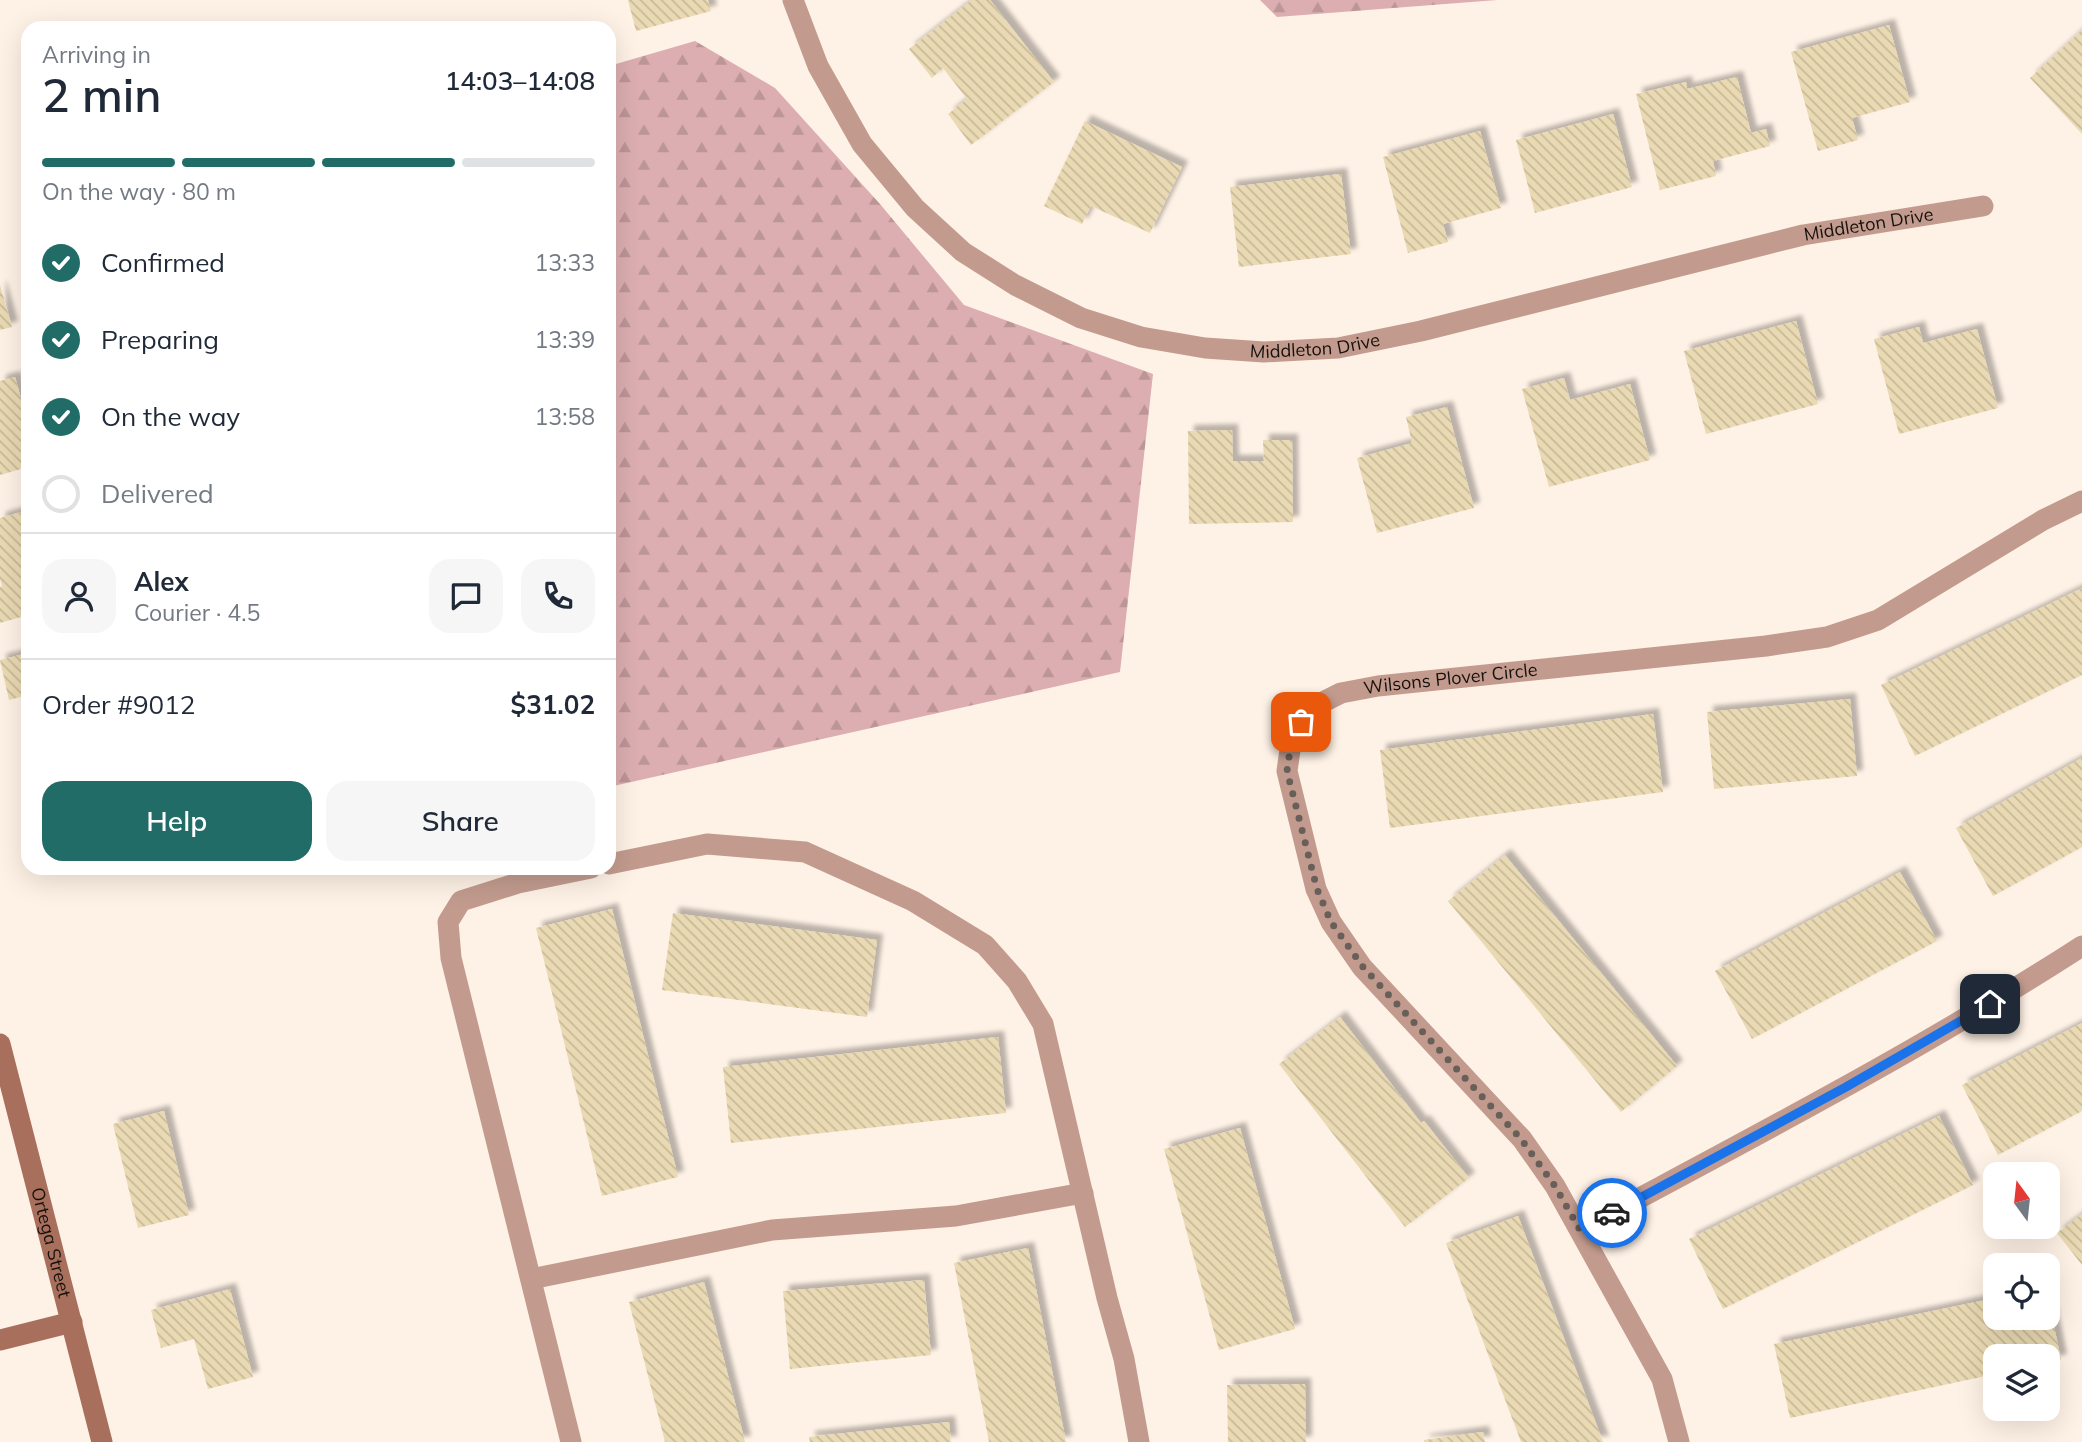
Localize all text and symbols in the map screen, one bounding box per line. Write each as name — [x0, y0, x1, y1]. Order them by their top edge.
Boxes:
text: Arriving in — [42, 40, 151, 69]
text: 14:03–14:08 — [445, 64, 595, 97]
text: 2 min — [42, 66, 161, 124]
text: On the way · 80 m — [42, 177, 236, 206]
street label: Middleton Drive — [1802, 202, 1935, 246]
icon: check — [42, 244, 80, 282]
text: Confirmed — [101, 246, 225, 279]
text: 13:33 — [535, 248, 595, 277]
icon: check — [42, 321, 80, 359]
text: Preparing — [101, 323, 219, 356]
text: 13:39 — [535, 325, 595, 354]
street label: Middleton Drive — [1249, 328, 1382, 363]
icon: check — [42, 398, 80, 436]
text: On the way — [101, 400, 240, 433]
text: 13:58 — [535, 402, 595, 431]
text: Delivered — [101, 477, 214, 510]
button: person — [42, 559, 116, 633]
button: chat — [429, 559, 503, 633]
button: phone — [521, 559, 595, 633]
text: Alex — [134, 565, 189, 598]
text: Courier · 4.5 — [134, 598, 260, 627]
street label: Wilsons Plover Circle — [1362, 658, 1539, 699]
text: Order #9012 — [42, 688, 195, 721]
text: $31.02 — [511, 688, 595, 721]
pin — [1271, 692, 1331, 752]
icon: bag — [1282, 703, 1320, 741]
button: Help — [42, 781, 312, 861]
button: Share — [326, 781, 595, 861]
pin — [1960, 974, 2020, 1034]
icon: home — [1971, 985, 2009, 1023]
north arrow — [1983, 1162, 2060, 1239]
map controls — [1983, 1162, 2060, 1421]
courier — [1577, 1178, 1647, 1248]
street label: Ortega Street — [26, 1185, 77, 1300]
icon: car — [1593, 1194, 1631, 1232]
button: locate — [1983, 1253, 2060, 1330]
button: layers — [1983, 1344, 2060, 1421]

